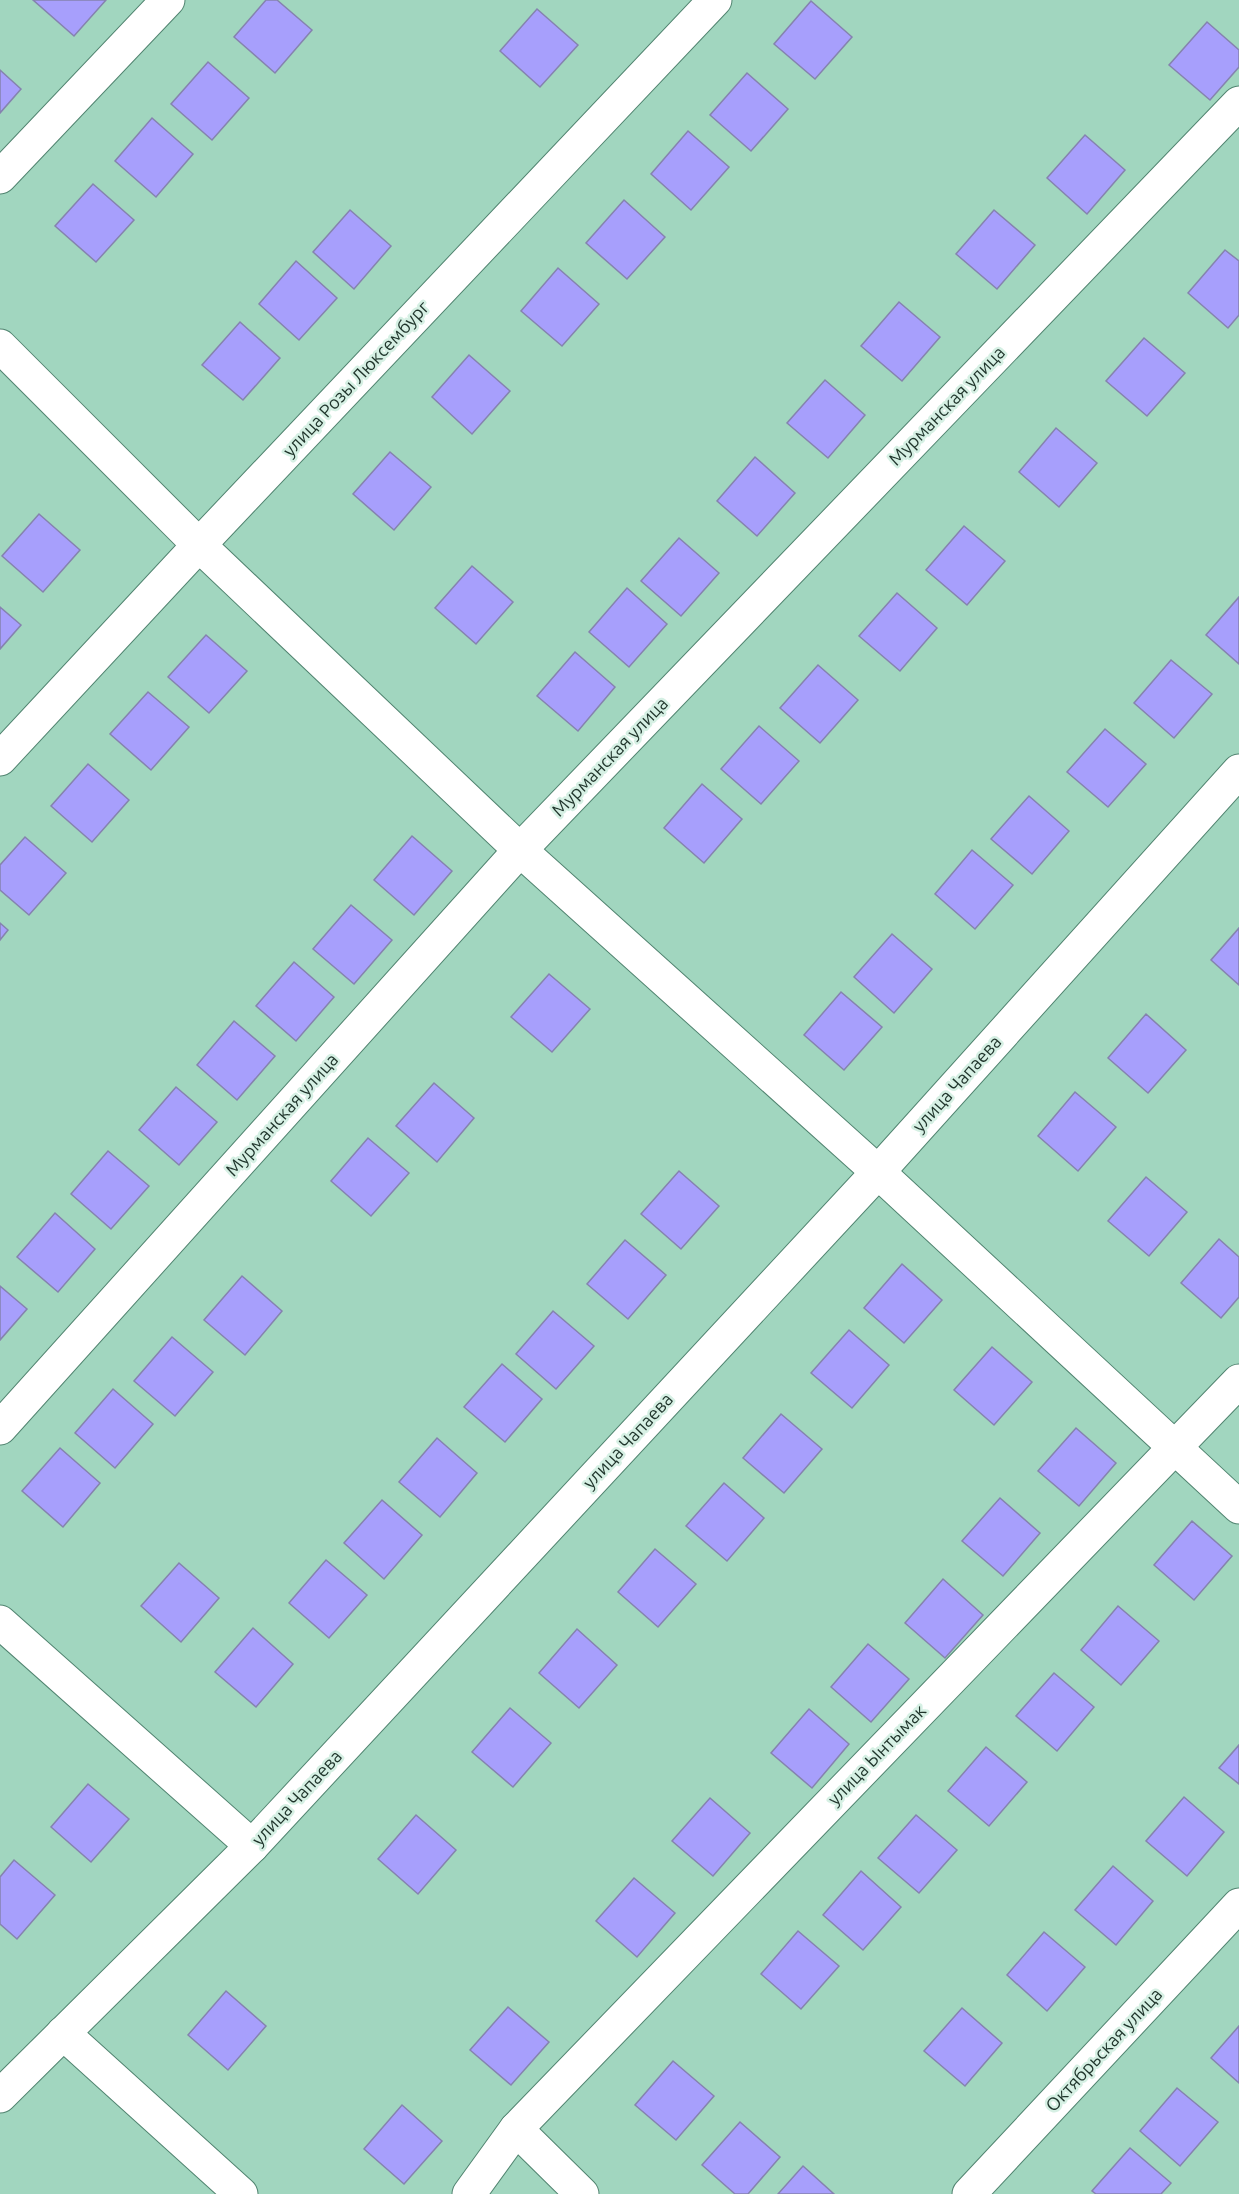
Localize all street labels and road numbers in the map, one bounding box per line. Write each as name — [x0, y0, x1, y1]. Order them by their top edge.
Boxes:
street label: улица Розы Люксембург — [278, 297, 432, 460]
street label: Мурманская улица — [884, 342, 1008, 469]
street label: Мурманская улица — [547, 693, 671, 820]
street label: улица Чапаева — [908, 1031, 1005, 1136]
street label: Мурманская улица — [221, 1049, 341, 1180]
street label: улица Чапаева — [578, 1389, 676, 1492]
street label: улица Ынтымак — [823, 1700, 929, 1809]
street label: улица Чапаева — [247, 1746, 345, 1849]
street label: Октябрьская улица — [1041, 1984, 1166, 2115]

